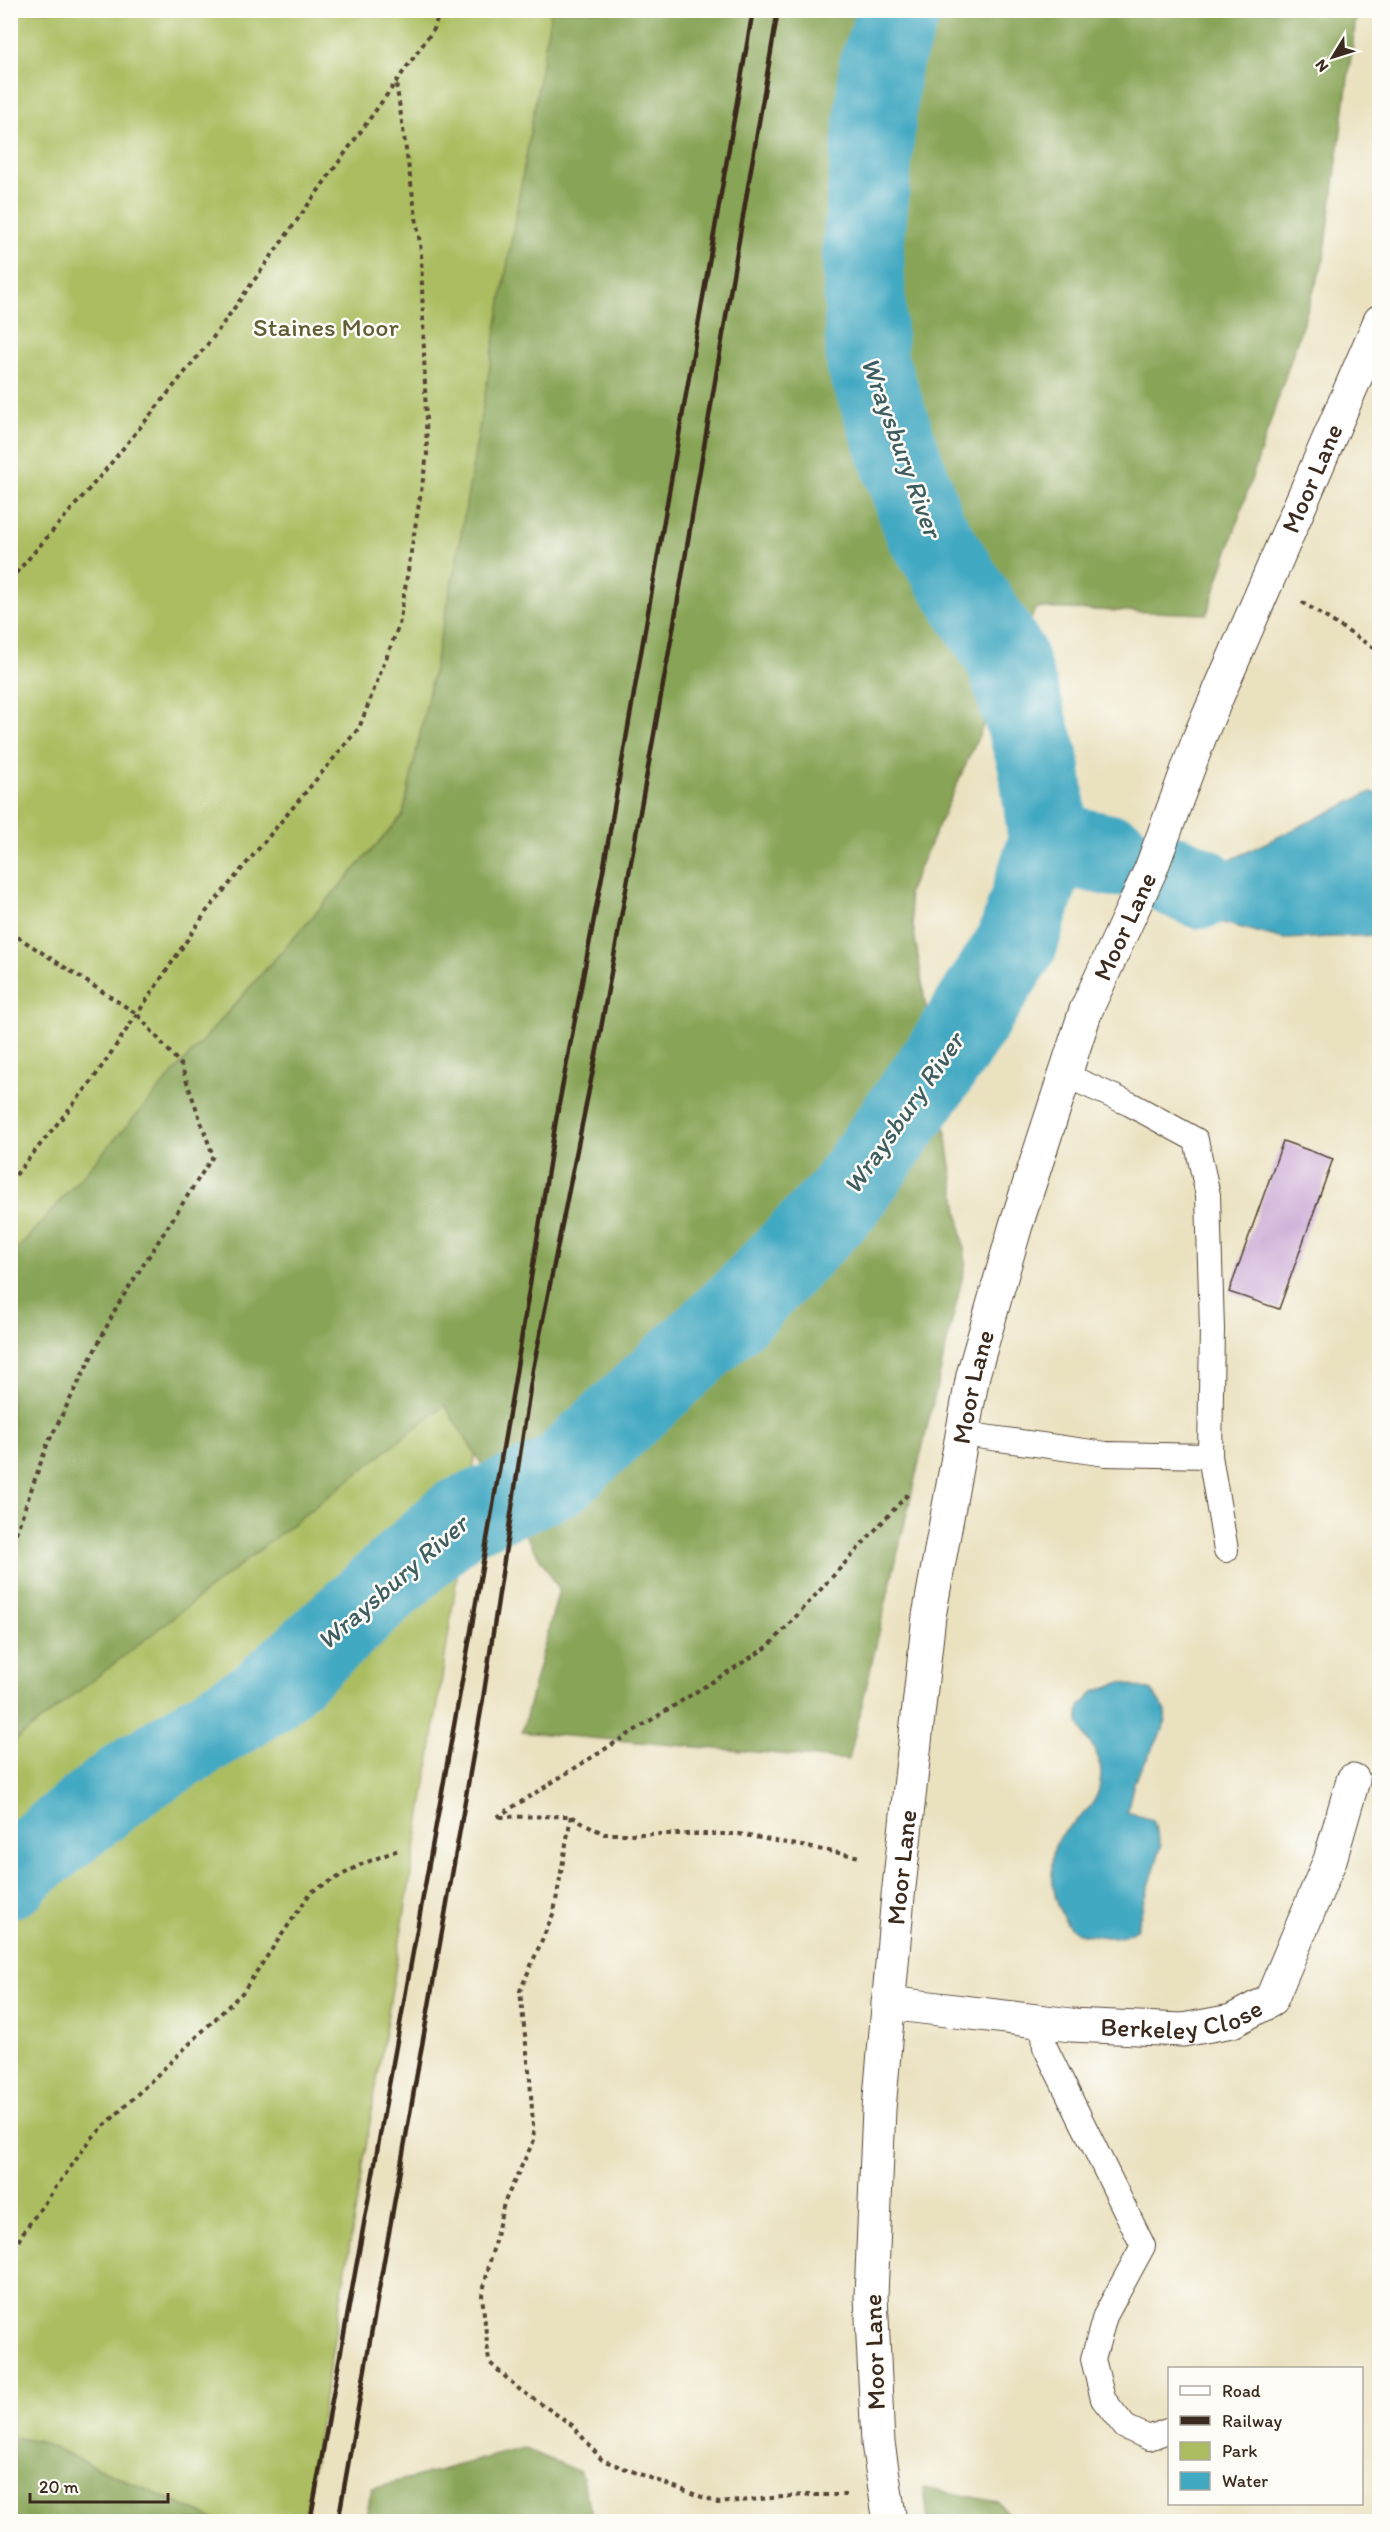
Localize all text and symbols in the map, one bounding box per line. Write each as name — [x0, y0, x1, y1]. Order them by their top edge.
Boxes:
north arrow — [1303, 27, 1363, 87]
text: N — [1311, 56, 1332, 76]
park label: Staines Moor — [253, 311, 400, 343]
water label: Wraysbury River — [854, 352, 951, 544]
street label: Moor Lane — [1274, 419, 1350, 538]
street label: Moor Lane — [1086, 867, 1163, 986]
water label: Wraysbury River — [835, 1024, 972, 1200]
street label: Moor Lane — [945, 1326, 1001, 1447]
water label: Wraysbury River — [310, 1506, 476, 1657]
street label: Moor Lane — [879, 1808, 923, 1926]
street label: Berkeley Close — [1100, 1992, 1268, 2046]
street label: Moor Lane — [856, 2293, 892, 2411]
legend — [1168, 2367, 1363, 2505]
text: Road — [1222, 2380, 1261, 2402]
text: Railway — [1222, 2410, 1283, 2432]
text: Park — [1222, 2440, 1257, 2462]
scale bar — [30, 2466, 168, 2504]
text: Water — [1222, 2470, 1268, 2492]
text: 20 m — [39, 2476, 79, 2498]

